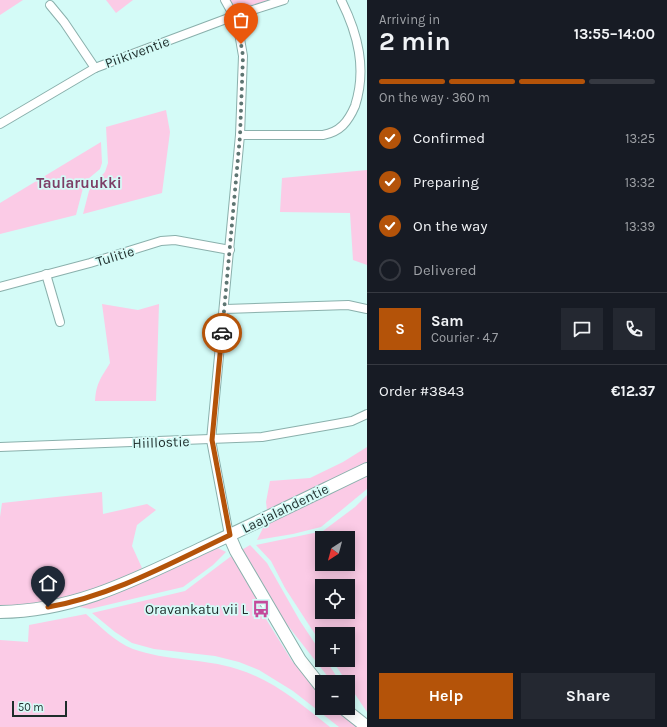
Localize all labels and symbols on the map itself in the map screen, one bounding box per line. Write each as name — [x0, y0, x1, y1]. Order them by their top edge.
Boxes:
pin — [224, 3, 258, 44]
street label: Piikiventie — [103, 33, 172, 72]
district label: Taularuukki — [36, 174, 122, 192]
street label: Tulitie — [94, 243, 136, 270]
courier — [202, 313, 242, 353]
street label: Hiillostie — [132, 433, 190, 452]
street label: Laajalahdentie — [239, 480, 332, 537]
north arrow — [315, 531, 355, 571]
pin — [31, 566, 65, 607]
bus stop icon: Oravankatu vii L — [251, 599, 271, 619]
place label: Oravankatu vii L — [145, 601, 248, 618]
scale bar — [12, 699, 67, 718]

